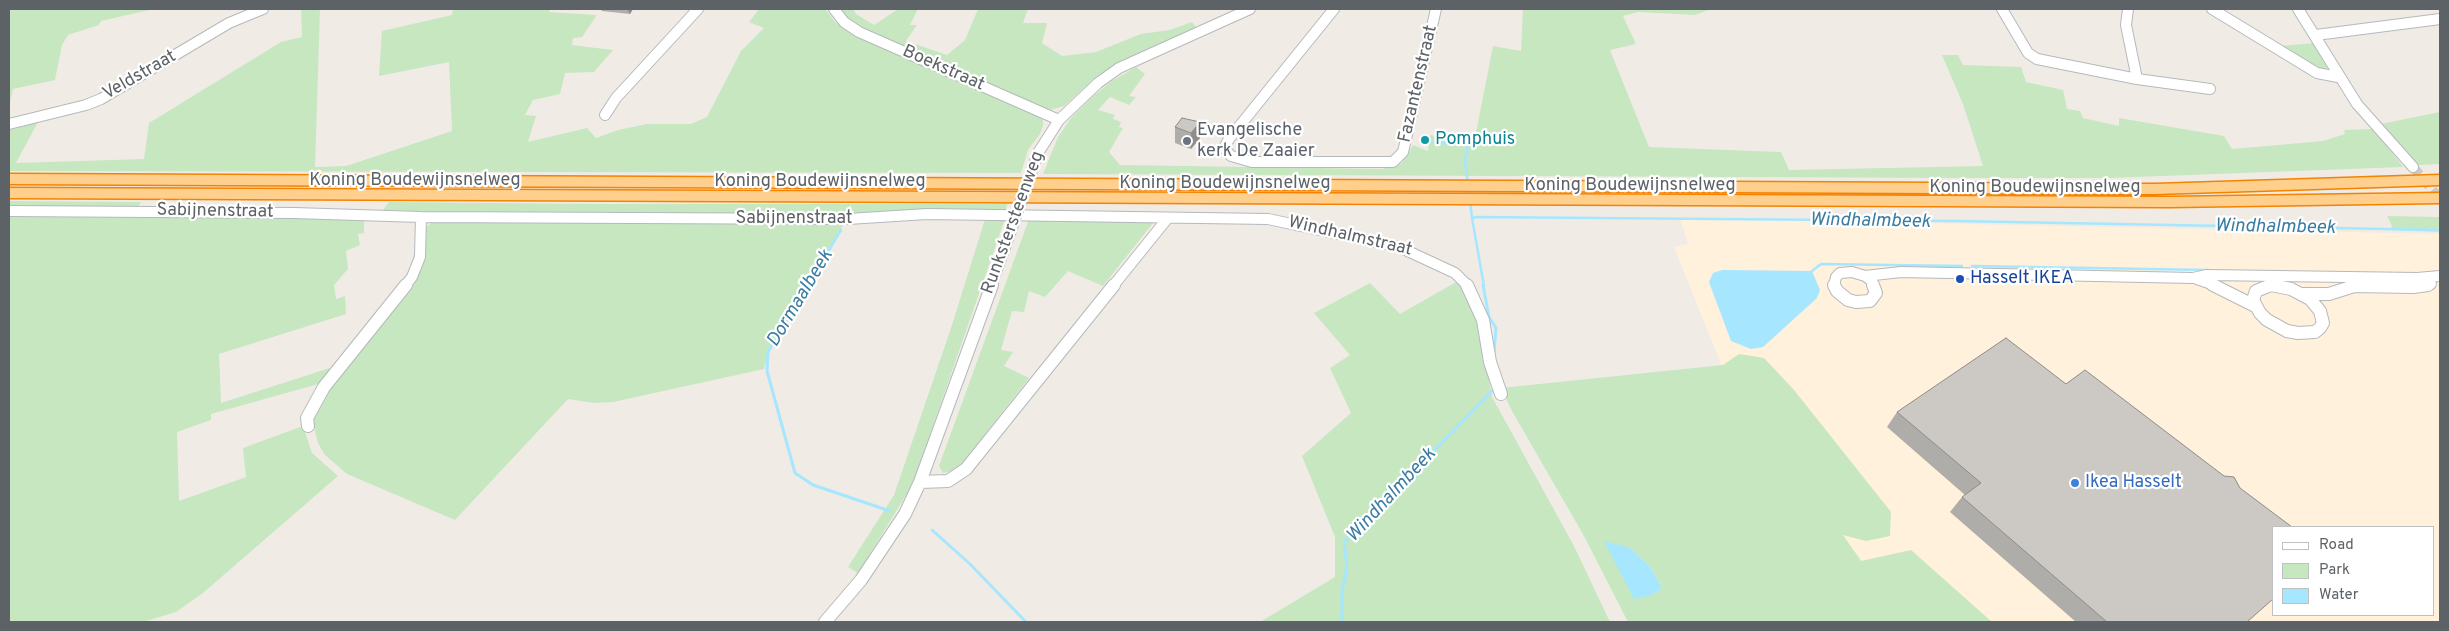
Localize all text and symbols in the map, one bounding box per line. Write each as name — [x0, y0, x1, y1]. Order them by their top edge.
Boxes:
street label: Fazantenstraat — [1395, 23, 1443, 145]
street label: Boekstraat — [899, 41, 987, 97]
street label: Veldstraat — [99, 46, 181, 106]
place label: Evangelische kerk De Zaaier — [1197, 120, 1315, 162]
place label: Pomphuis — [1435, 129, 1515, 151]
marker: Pomphuis — [1419, 134, 1431, 146]
marker: Evangelische kerk De Zaaier — [1181, 135, 1193, 147]
street label: Runkstersteenweg — [978, 149, 1050, 297]
street label: Koning Boudewijnsnelweg — [309, 170, 521, 192]
street label: Koning Boudewijnsnelweg — [714, 171, 926, 193]
street label: Koning Boudewijnsnelweg — [1119, 173, 1331, 195]
street label: Koning Boudewijnsnelweg — [1524, 175, 1736, 197]
street label: Koning Boudewijnsnelweg — [1929, 177, 2141, 199]
street label: Sabijnenstraat — [156, 200, 274, 224]
street label: Sabijnenstraat — [736, 208, 852, 230]
water label: Windhalmbeek — [1809, 210, 1931, 234]
street label: Windhalmstraat — [1286, 212, 1414, 262]
water label: Windhalmbeek — [2214, 216, 2336, 240]
water label: Dormaalbeek — [763, 246, 839, 352]
place label: Hasselt IKEA — [1970, 268, 2074, 290]
marker: Hasselt IKEA — [1954, 273, 1966, 285]
water label: Windhalmbeek — [1342, 444, 1442, 548]
place label: Ikea Hasselt — [2085, 472, 2182, 494]
marker: Ikea Hasselt — [2069, 477, 2081, 489]
legend — [2272, 526, 2434, 616]
text: Road — [2319, 536, 2354, 555]
text: Park — [2319, 561, 2350, 580]
text: Water — [2319, 586, 2358, 605]

